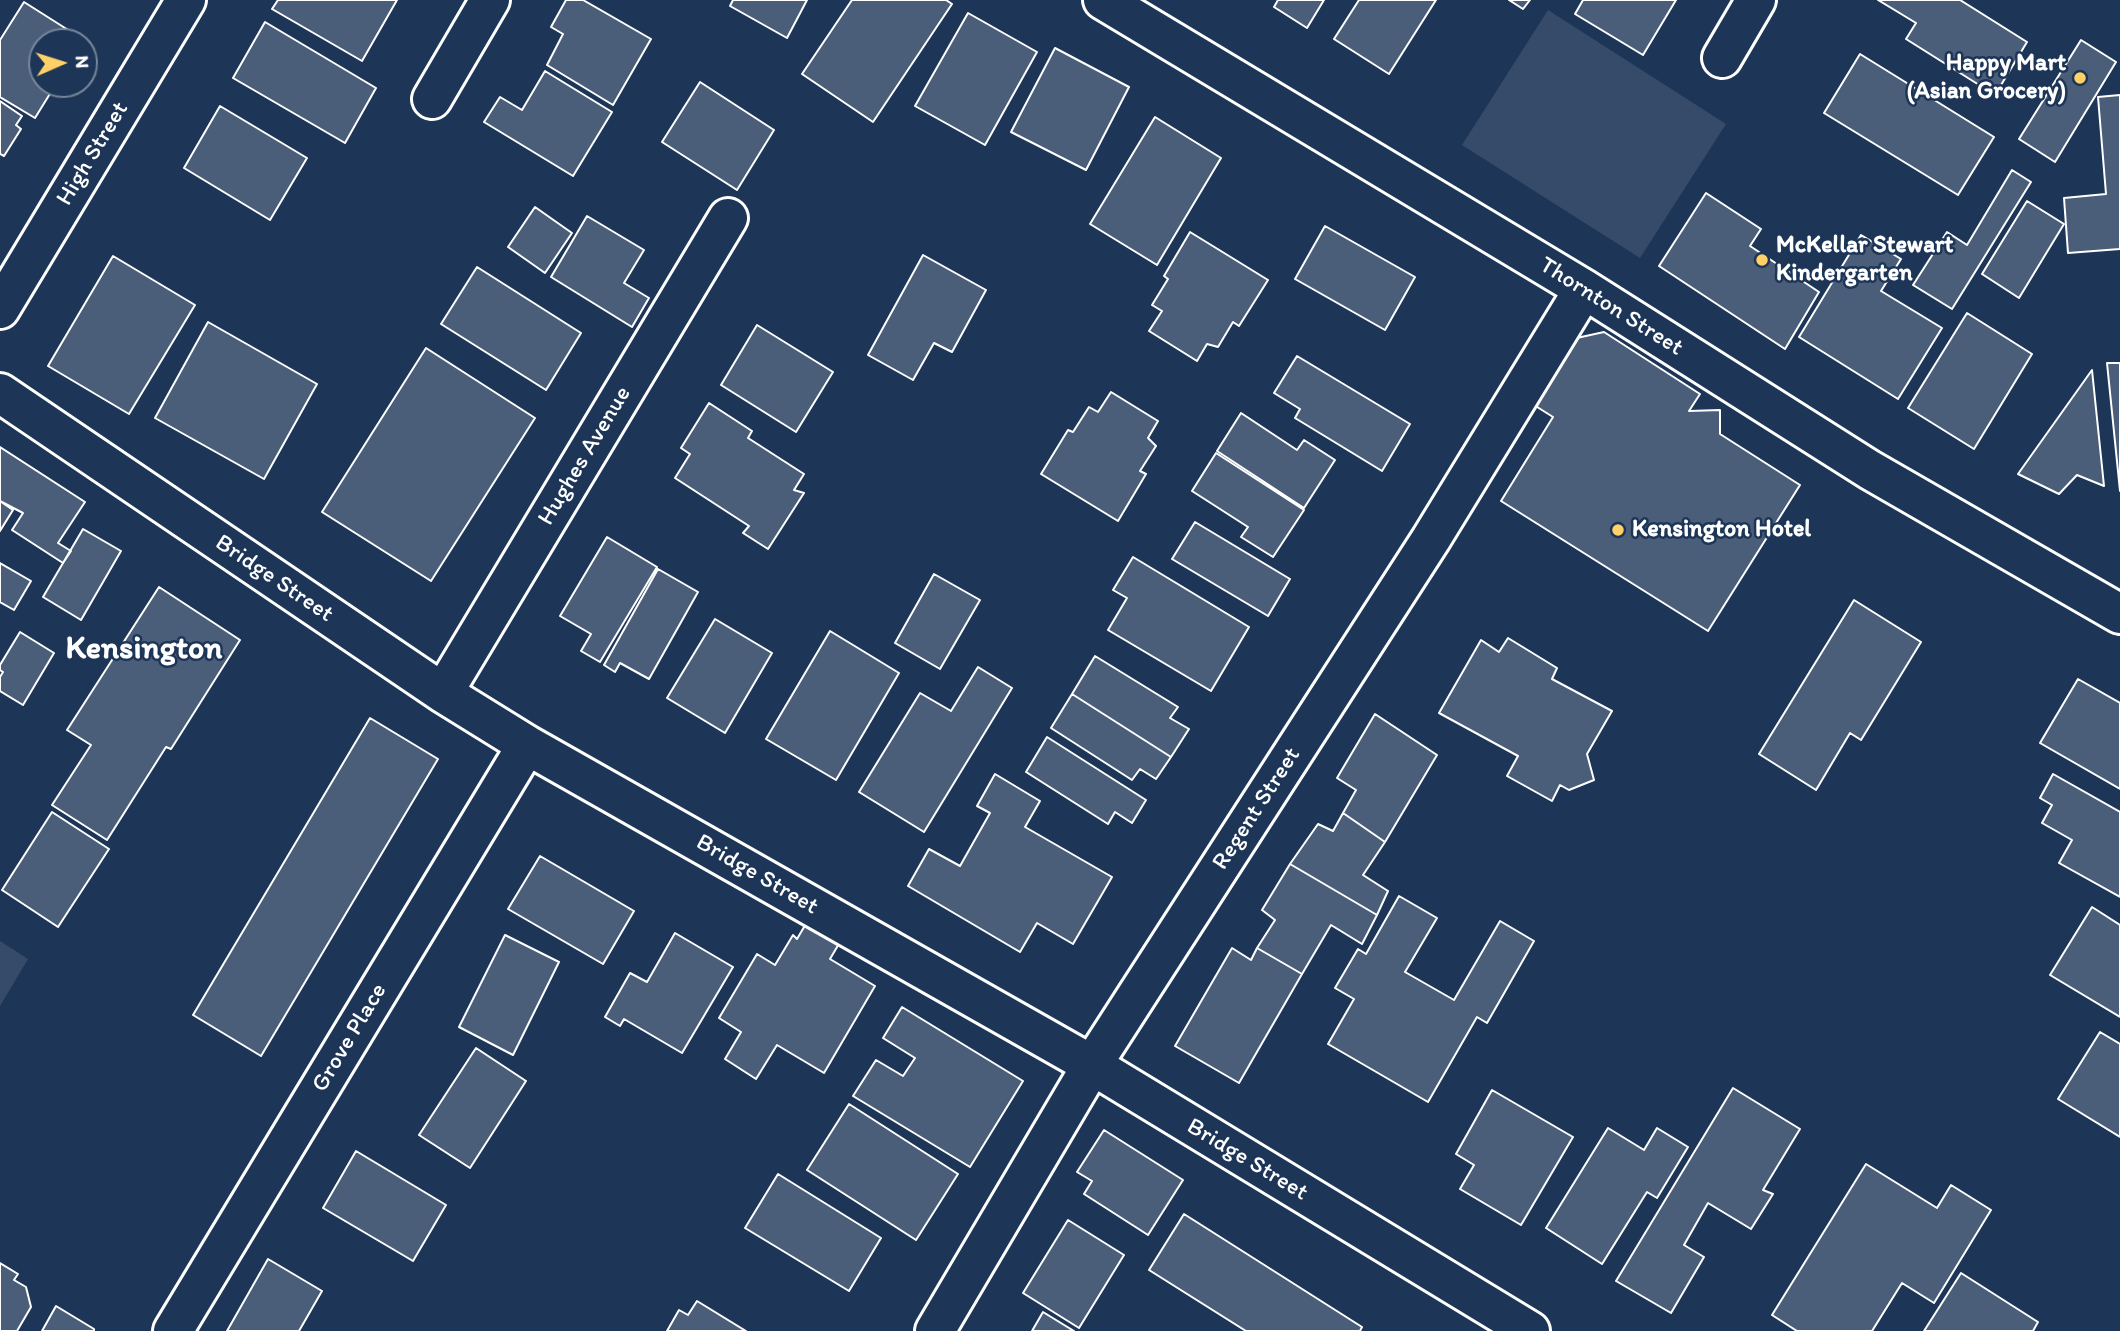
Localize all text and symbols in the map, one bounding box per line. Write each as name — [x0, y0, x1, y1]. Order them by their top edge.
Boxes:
north arrow — [28, 28, 98, 98]
place label: Happy Mart (Asian Grocery) — [1907, 50, 2066, 106]
text: N — [71, 55, 94, 69]
marker: Happy Mart (Asian Grocery) — [2072, 70, 2088, 86]
street label: High Street — [51, 97, 135, 211]
place label: McKellar Stewart Kindergarten — [1776, 232, 1954, 288]
street label: Thornton Street — [1534, 251, 1688, 363]
marker: McKellar Stewart Kindergarten — [1754, 252, 1770, 268]
street label: Hughes Avenue — [532, 381, 638, 531]
place label: Kensington Hotel — [1632, 516, 1811, 544]
marker: Kensington Hotel — [1610, 522, 1626, 538]
street label: Bridge Street — [209, 529, 339, 629]
district label: Kensington — [66, 631, 222, 669]
street label: Regent Street — [1207, 742, 1307, 876]
street label: Bridge Street — [691, 828, 823, 922]
street label: Grove Place — [306, 978, 394, 1098]
street label: Bridge Street — [1181, 1112, 1313, 1208]

